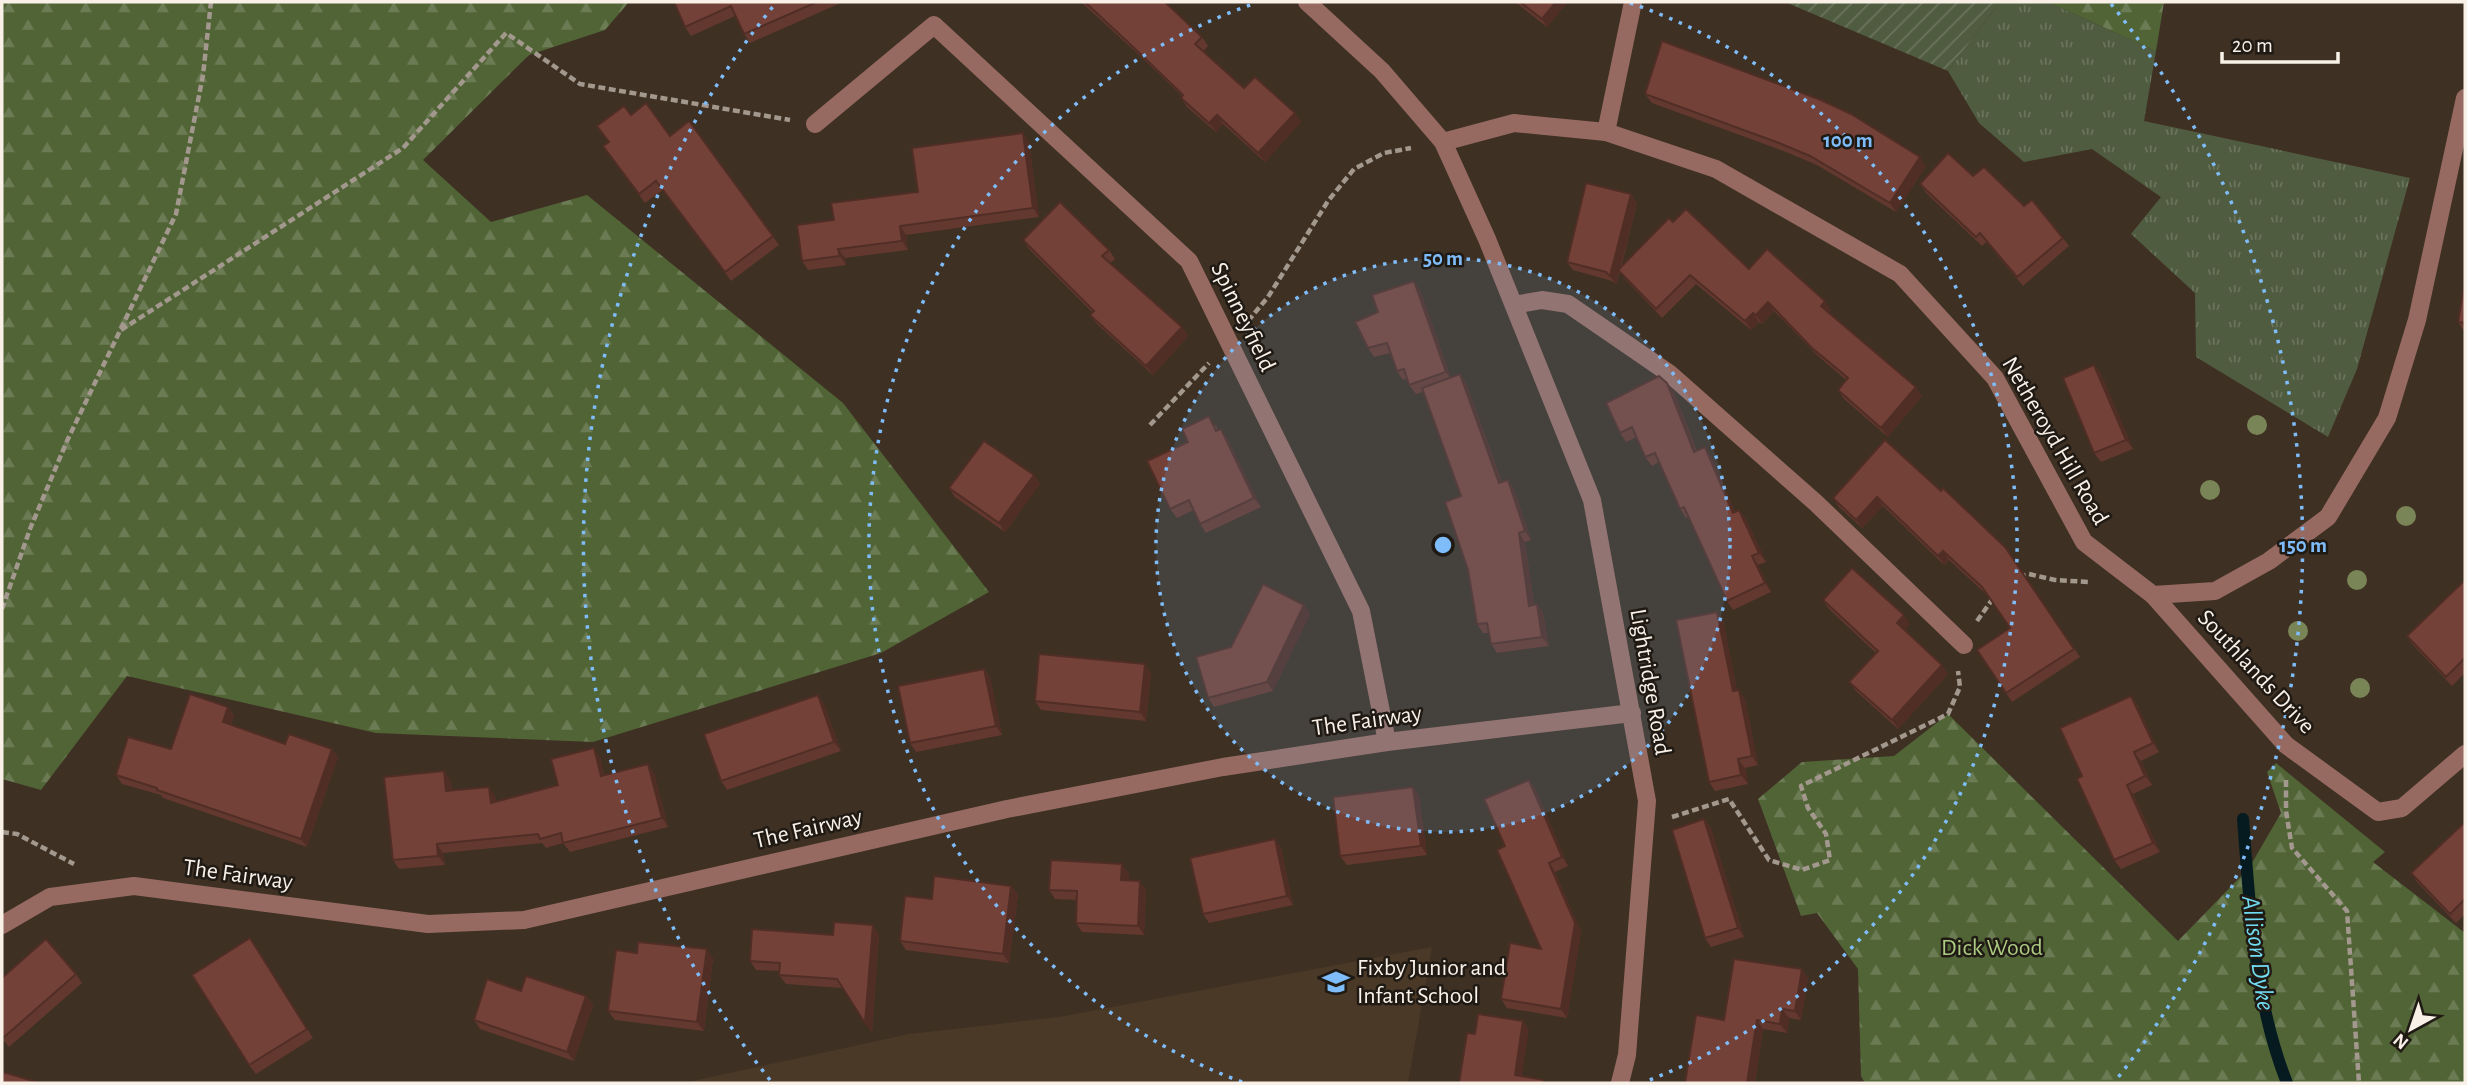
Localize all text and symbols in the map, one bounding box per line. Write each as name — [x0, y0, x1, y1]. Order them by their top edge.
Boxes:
scale bar — [2222, 21, 2338, 65]
text: 20 m — [2232, 35, 2273, 56]
text: 100 m — [1823, 130, 1873, 151]
text: 50 m — [1423, 248, 1463, 269]
street label: Spinneyfield — [1206, 259, 1280, 375]
street label: Netheroyd Hill Road — [1997, 353, 2113, 529]
centre of rings — [1431, 533, 1455, 557]
text: 150 m — [2279, 535, 2327, 556]
street label: Southlands Drive — [2193, 606, 2319, 738]
street label: Lightridge Road — [1625, 607, 1675, 757]
street label: The Fairway — [1311, 701, 1423, 741]
street label: The Fairway — [751, 805, 865, 853]
street label: The Fairway — [182, 855, 294, 895]
water label: Allison Dyke — [2237, 893, 2279, 1012]
park label: Dick Wood — [1941, 936, 2043, 960]
place label: Fixby Junior and Infant School — [1357, 956, 1506, 1008]
school or university icon: Fixby Junior and Infant School — [1321, 967, 1351, 997]
north arrow — [2376, 994, 2446, 1064]
text: N — [2390, 1029, 2412, 1052]

